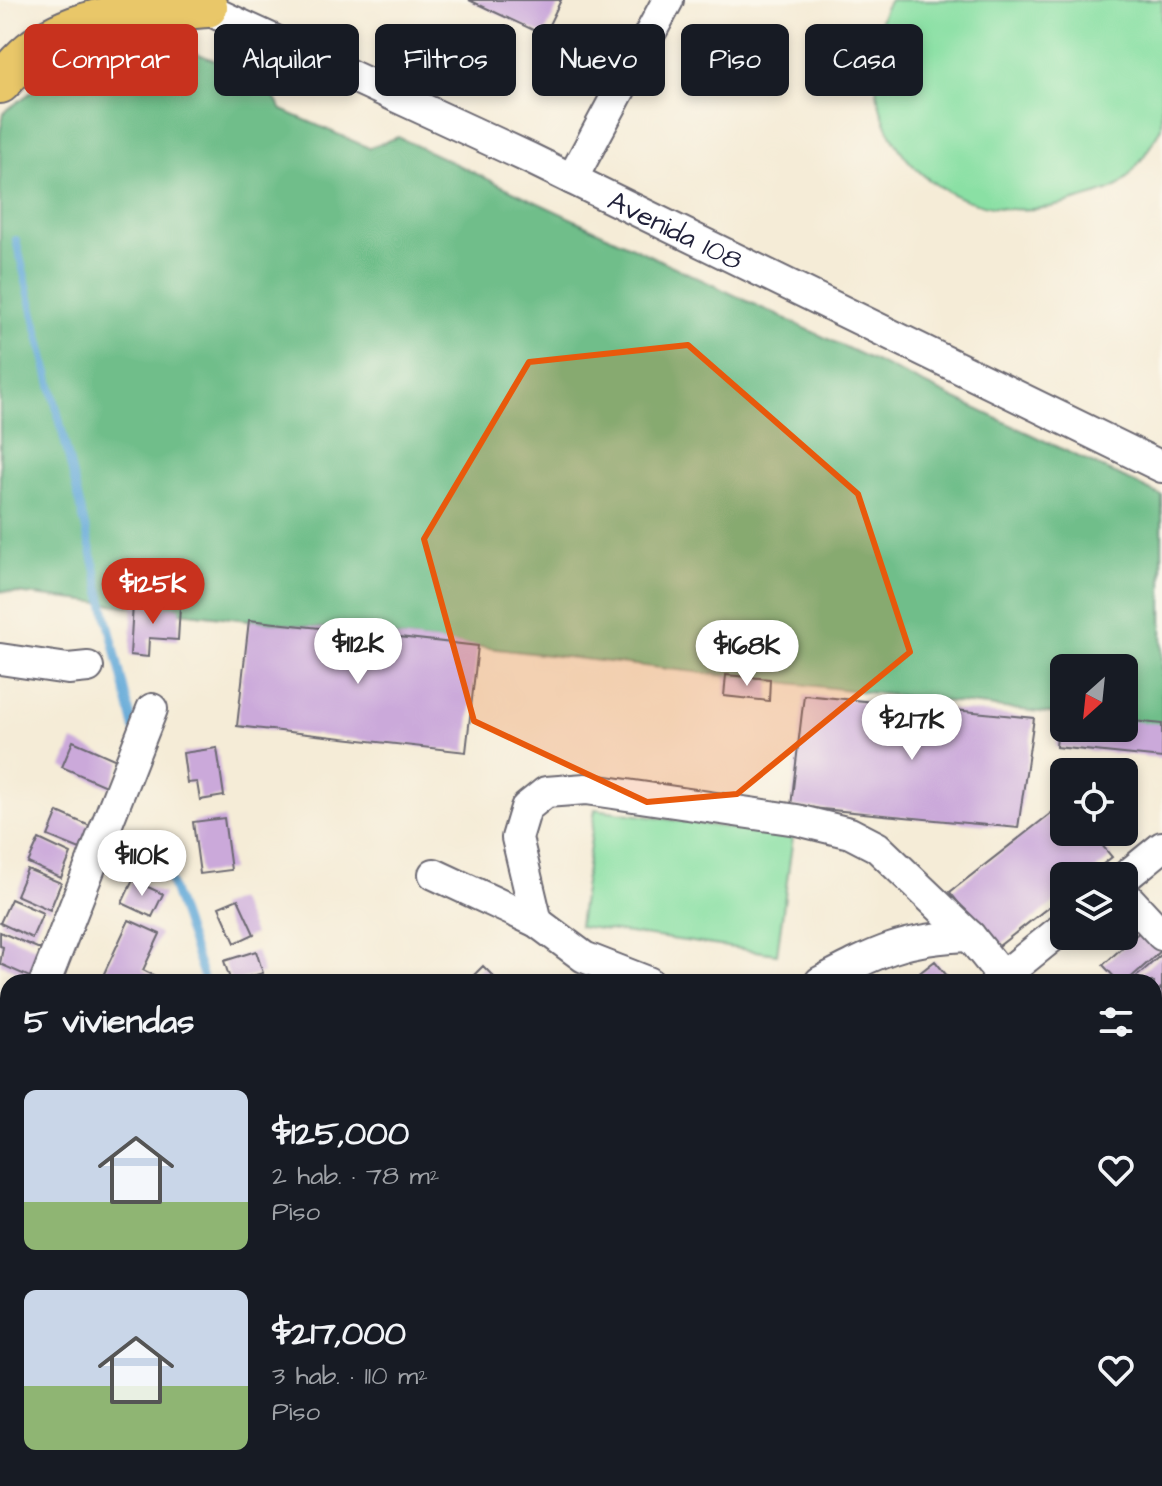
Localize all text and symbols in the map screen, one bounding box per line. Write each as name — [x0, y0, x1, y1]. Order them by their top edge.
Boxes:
chip: Comprar — [24, 24, 198, 96]
chip: Alquilar — [214, 24, 359, 96]
chip: Filtros — [375, 24, 516, 96]
chip: Nuevo — [532, 24, 665, 96]
chip: Piso — [681, 24, 789, 96]
chip: Casa — [805, 24, 923, 96]
street label: Avenida 108 — [601, 182, 749, 280]
pin: $125K — [97, 558, 209, 626]
text: $125K — [120, 566, 186, 602]
pin: $112K — [302, 618, 414, 686]
pin: $168K — [691, 620, 803, 688]
text: $112K — [332, 626, 384, 662]
text: $168K — [714, 628, 780, 664]
north arrow — [1050, 654, 1138, 742]
map controls — [1050, 654, 1138, 950]
pin: $217K — [856, 694, 968, 762]
text: $217K — [880, 702, 944, 738]
button: locate — [1050, 758, 1138, 846]
pin: $110K — [86, 830, 198, 898]
text: $110K — [115, 838, 169, 874]
button: layers — [1050, 862, 1138, 950]
text: 5 viviendas — [24, 998, 194, 1046]
icon: filters — [1094, 1000, 1138, 1044]
text: $125,000 — [272, 1110, 409, 1158]
icon: home — [88, 1122, 184, 1218]
icon: heart — [1094, 1148, 1138, 1192]
text: 2 hab. · 78 m² — [272, 1158, 439, 1194]
text: Piso — [272, 1194, 320, 1230]
text: $217,000 — [272, 1310, 406, 1358]
icon: home — [88, 1322, 184, 1418]
icon: heart — [1094, 1348, 1138, 1392]
text: 3 hab. · 110 m² — [272, 1358, 428, 1394]
text: Piso — [272, 1394, 320, 1430]

